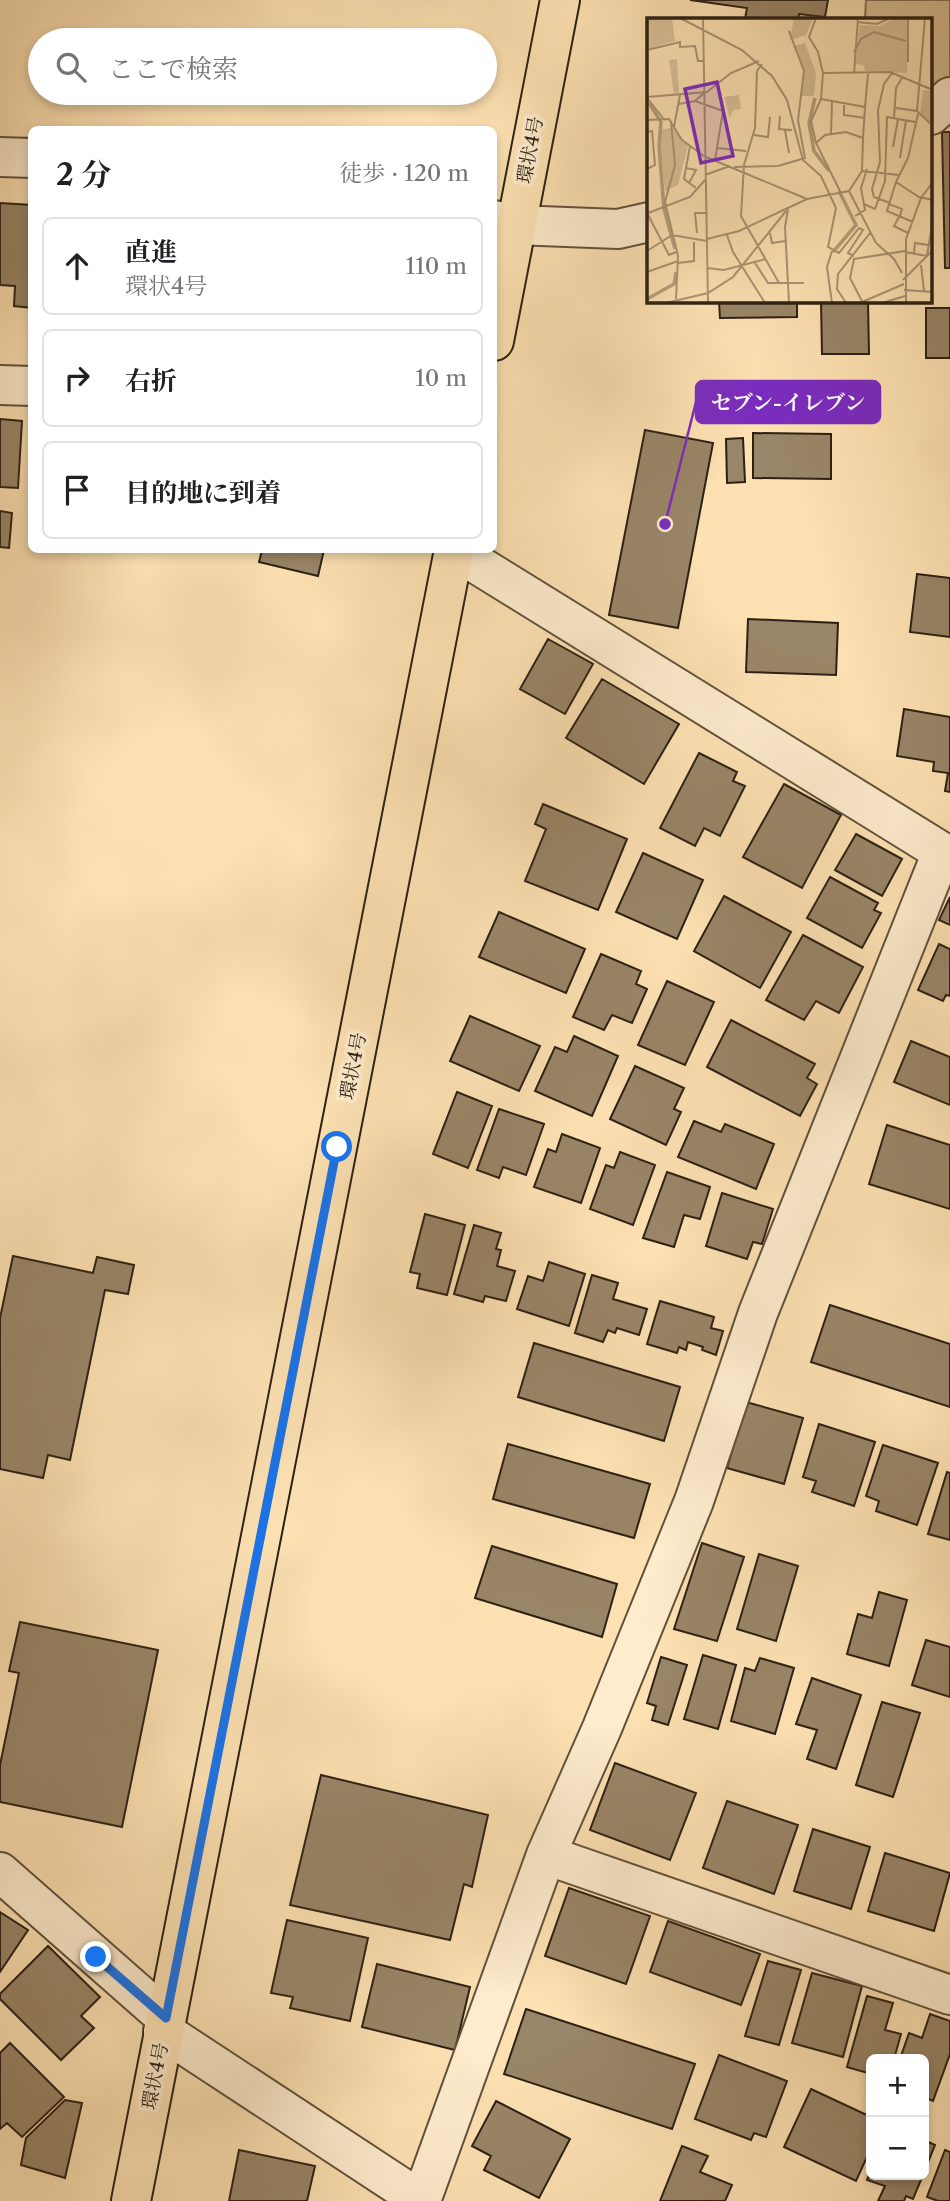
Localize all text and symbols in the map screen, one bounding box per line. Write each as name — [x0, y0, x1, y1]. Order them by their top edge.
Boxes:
inset map — [647, 18, 932, 303]
search box — [28, 28, 497, 105]
icon: search — [52, 48, 90, 86]
text: ここで検索 — [108, 53, 238, 85]
street label: 環状4号 — [512, 114, 548, 186]
text: 2 分 — [56, 156, 111, 193]
text: 徒歩 · 120 m — [339, 159, 469, 187]
text: 直進 — [125, 236, 177, 268]
icon: ahead — [58, 247, 96, 285]
text: 110 m — [406, 252, 467, 280]
text: 環状4号 — [125, 272, 207, 300]
icon: right — [58, 359, 96, 397]
text: 10 m — [415, 364, 467, 392]
text: 右折 — [125, 365, 177, 397]
callout: セブン-イレブン — [696, 381, 880, 423]
text: セブン-イレブン — [711, 390, 865, 415]
icon: arrive — [58, 471, 96, 509]
text: 目的地に到着 — [125, 477, 281, 509]
street label: 環状4号 — [335, 1030, 371, 1102]
route start — [321, 1131, 352, 1162]
route end — [80, 1941, 111, 1972]
street label: 環状4号 — [137, 2040, 173, 2112]
map controls — [866, 2054, 929, 2180]
button: + — [866, 2054, 929, 2117]
button: − — [866, 2117, 929, 2180]

